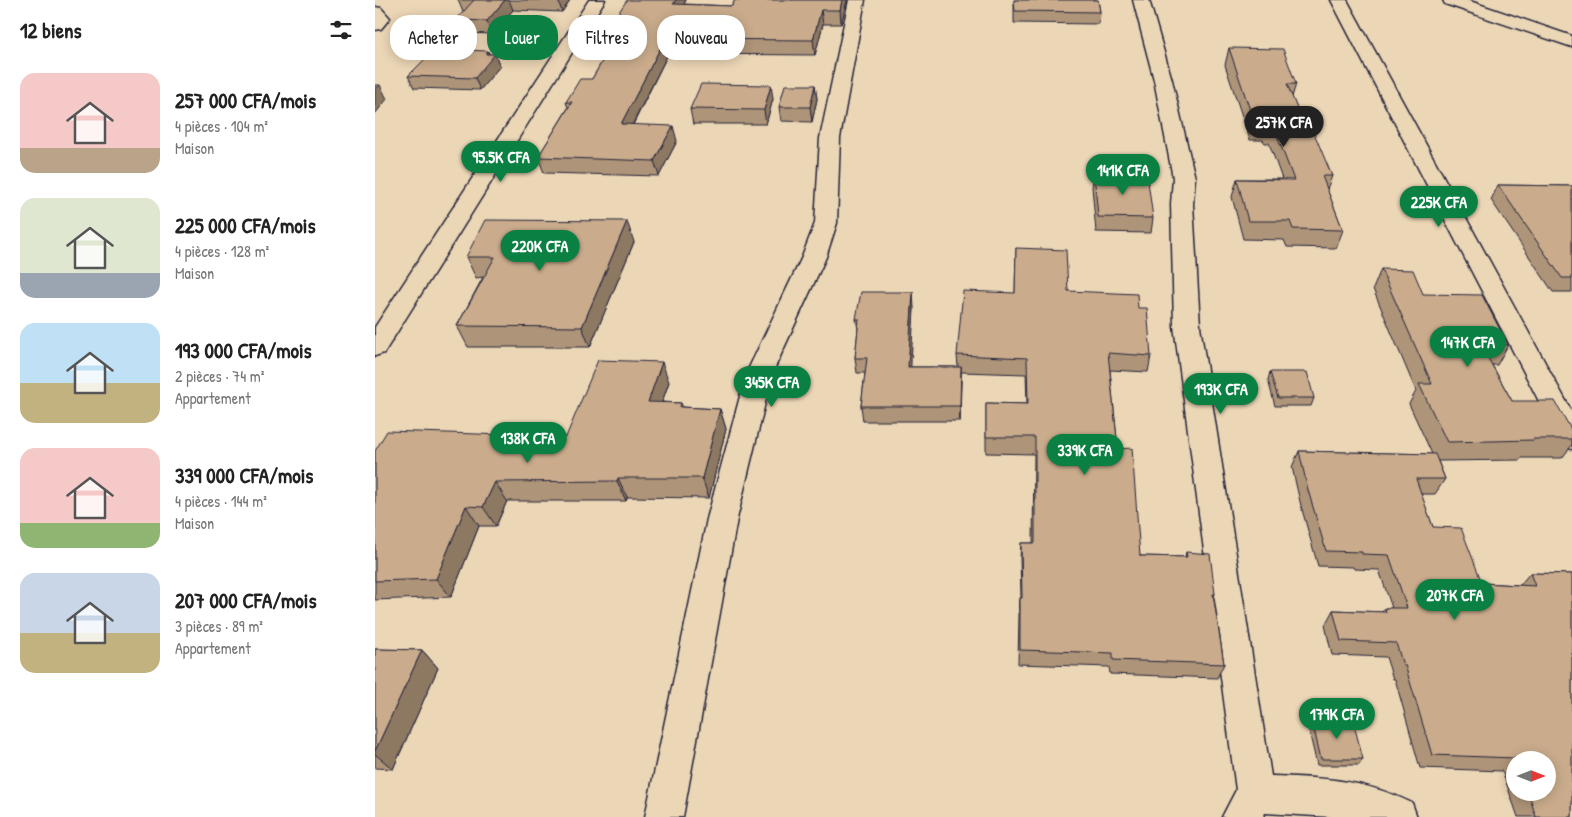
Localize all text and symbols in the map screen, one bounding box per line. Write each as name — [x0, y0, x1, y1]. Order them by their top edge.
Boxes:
chip: Acheter — [390, 15, 477, 60]
chip: Louer — [487, 15, 558, 60]
chip: Filtres — [568, 15, 647, 60]
chip: Nouveau — [657, 15, 745, 60]
text: 12 biens — [20, 16, 82, 45]
icon: filters — [327, 16, 355, 44]
text: 257 000 CFA/mois — [175, 86, 316, 115]
icon: home — [60, 93, 120, 153]
pin: 257K CFA — [1232, 106, 1336, 148]
text: 257K CFA — [1256, 111, 1312, 133]
text: 4 pièces · 104 m² — [175, 115, 268, 137]
text: Maison — [175, 137, 214, 159]
pin: 95.5K CFA — [444, 140, 558, 183]
text: 95.5K CFA — [472, 146, 530, 168]
pin: 141K CFA — [1071, 154, 1175, 196]
text: 141K CFA — [1097, 159, 1149, 181]
pin: 225K CFA — [1387, 186, 1491, 228]
text: 225K CFA — [1411, 191, 1467, 213]
text: 225 000 CFA/mois — [175, 211, 315, 240]
icon: home — [60, 218, 120, 278]
pin: 220K CFA — [488, 230, 592, 272]
text: 220K CFA — [512, 235, 568, 257]
text: 4 pièces · 128 m² — [175, 240, 269, 262]
text: Maison — [175, 262, 214, 284]
pin: 147K CFA — [1416, 326, 1520, 368]
text: 147K CFA — [1441, 331, 1495, 353]
text: 193 000 CFA/mois — [175, 336, 312, 365]
icon: home — [60, 343, 120, 403]
text: 2 pièces · 74 m² — [175, 365, 264, 387]
pin: 345K CFA — [720, 366, 824, 408]
text: 345K CFA — [745, 371, 799, 393]
pin: 193K CFA — [1169, 372, 1273, 415]
text: 193K CFA — [1194, 378, 1248, 400]
text: Appartement — [175, 387, 251, 409]
pin: 138K CFA — [476, 422, 580, 464]
text: 138K CFA — [501, 427, 555, 449]
pin: 339K CFA — [1033, 434, 1137, 476]
text: 339K CFA — [1058, 439, 1112, 461]
text: 339 000 CFA/mois — [175, 461, 313, 490]
icon: home — [60, 468, 120, 528]
text: 4 pièces · 144 m² — [175, 490, 267, 512]
text: Maison — [175, 512, 214, 534]
pin: 207K CFA — [1403, 578, 1507, 621]
text: 207K CFA — [1426, 584, 1484, 606]
text: 207 000 CFA/mois — [175, 586, 317, 615]
icon: home — [60, 593, 120, 653]
text: 3 pièces · 89 m² — [175, 615, 263, 637]
text: Appartement — [175, 637, 251, 659]
pin: 179K CFA — [1285, 698, 1389, 740]
text: 179K CFA — [1310, 703, 1364, 725]
north arrow — [1506, 751, 1556, 801]
map controls — [1506, 751, 1556, 801]

